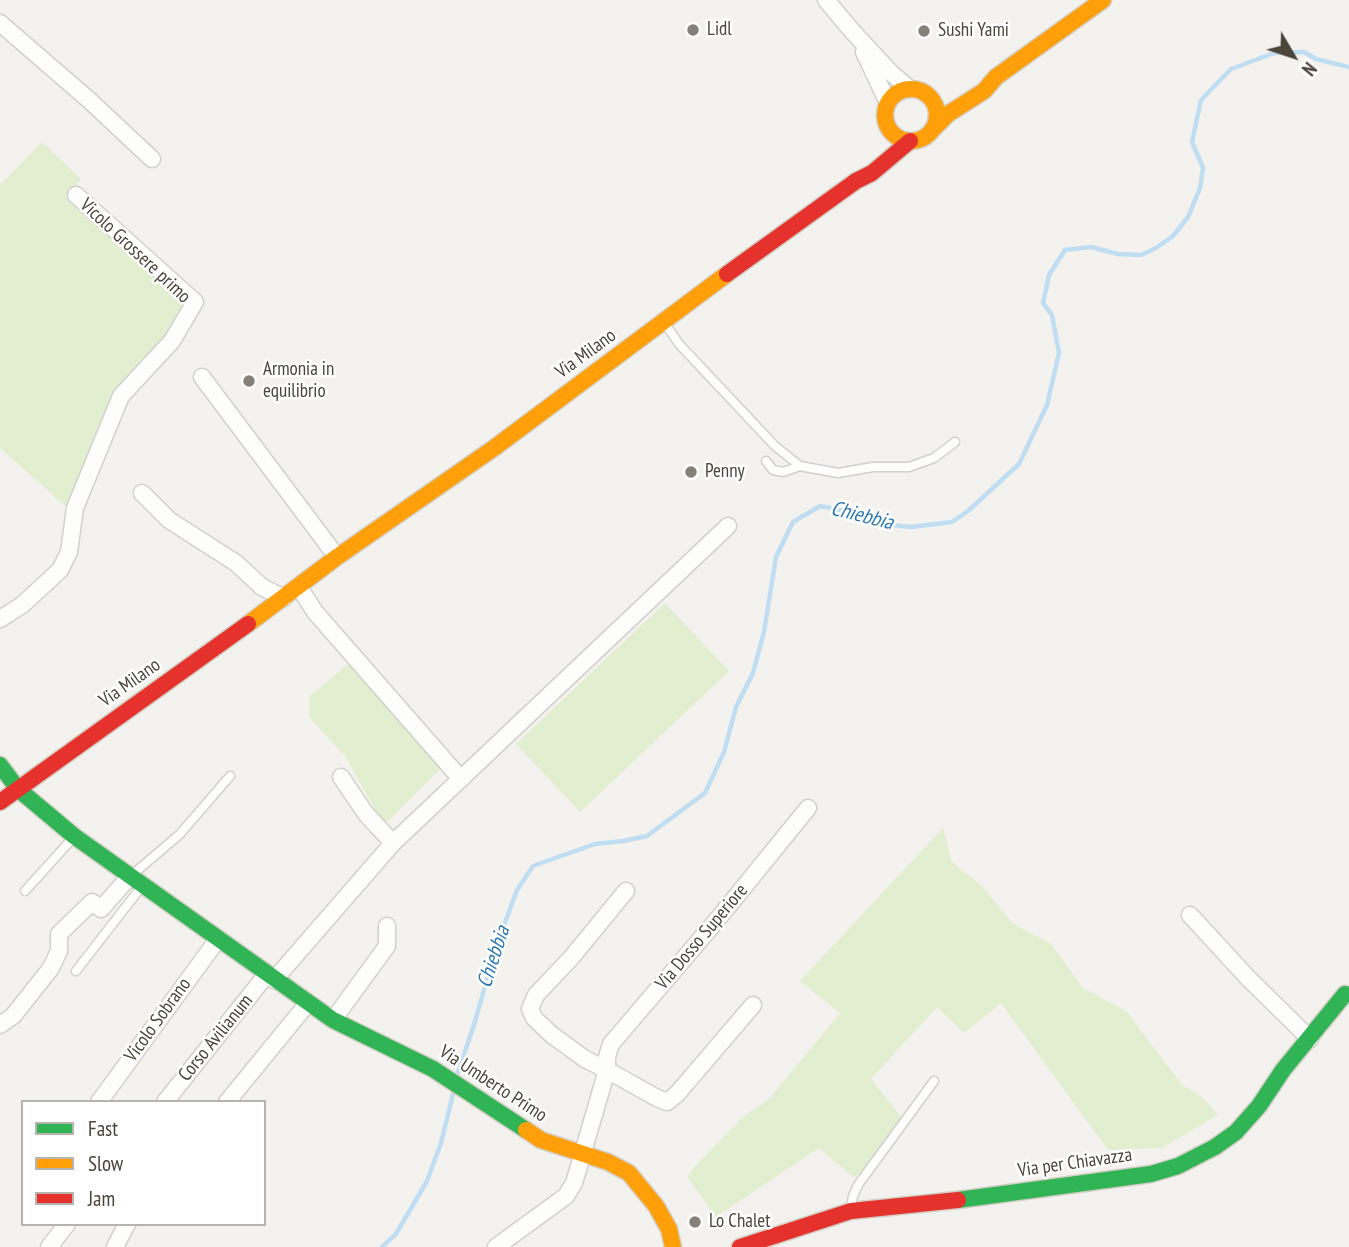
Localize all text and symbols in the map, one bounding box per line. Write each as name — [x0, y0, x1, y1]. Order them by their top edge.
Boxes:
place label: Lidl — [707, 19, 732, 41]
place label: Sushi Yami — [938, 20, 1009, 42]
north arrow — [1258, 21, 1328, 91]
marker: Lidl — [685, 22, 701, 38]
marker: Sushi Yami — [916, 23, 932, 39]
text: N — [1297, 58, 1322, 81]
street label: Vicolo Grossere primo — [75, 194, 195, 308]
street label: Via Milano — [551, 324, 621, 384]
place label: Armonia in equilibrio — [263, 359, 334, 403]
marker: Armonia in equilibrio — [241, 373, 257, 389]
place label: Penny — [705, 461, 745, 483]
marker: Penny — [683, 464, 699, 480]
water label: Chiebbia — [828, 496, 896, 536]
street label: Via Milano — [95, 654, 165, 712]
street label: Via Dosso Superiore — [651, 880, 753, 994]
water label: Chiebbia — [472, 923, 516, 991]
street label: Vicolo Sobrano — [120, 974, 196, 1066]
street label: Corso Avilianum — [174, 990, 258, 1086]
street label: Via Umberto Primo — [435, 1041, 551, 1127]
legend — [21, 1100, 266, 1226]
text: Fast — [88, 1115, 118, 1142]
street label: Via per Chiavazza — [1017, 1144, 1133, 1182]
text: Slow — [88, 1150, 123, 1177]
text: Jam — [88, 1185, 115, 1212]
place label: Lo Chalet — [709, 1211, 770, 1233]
marker: Lo Chalet — [687, 1214, 703, 1230]

